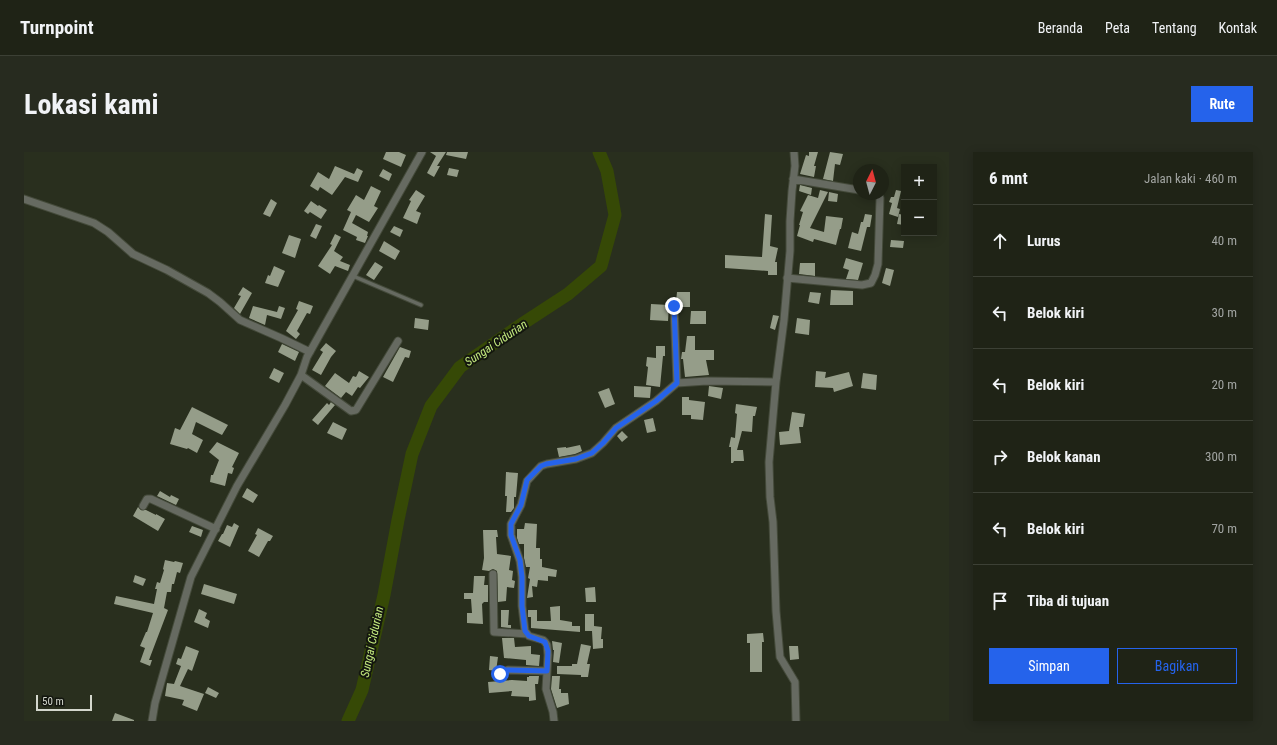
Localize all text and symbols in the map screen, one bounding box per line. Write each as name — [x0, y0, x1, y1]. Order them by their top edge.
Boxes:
text: Turnpoint — [20, 16, 94, 39]
text: Beranda — [1038, 20, 1083, 36]
text: Peta — [1105, 20, 1130, 36]
text: Tentang — [1152, 20, 1197, 36]
text: Kontak — [1219, 20, 1257, 36]
button: Rute — [1191, 86, 1253, 122]
text: Lokasi kami — [24, 88, 159, 121]
north arrow — [853, 164, 889, 200]
map controls — [901, 164, 937, 236]
button: + — [901, 164, 937, 200]
text: 6 mnt — [989, 168, 1028, 188]
text: Jalan kaki · 460 m — [1144, 171, 1237, 186]
button: − — [901, 200, 937, 236]
icon: ahead — [989, 230, 1011, 252]
text: Lurus — [1027, 232, 1061, 250]
text: 40 m — [1211, 233, 1237, 248]
route end — [665, 297, 683, 315]
icon: left — [989, 302, 1011, 324]
text: Belok kiri — [1027, 304, 1084, 322]
text: 30 m — [1211, 305, 1237, 320]
water label: Sungai Cidurian — [462, 317, 530, 369]
icon: left — [989, 374, 1011, 396]
text: Belok kiri — [1027, 376, 1084, 394]
text: 20 m — [1211, 377, 1237, 392]
icon: right — [989, 446, 1011, 468]
text: Belok kanan — [1027, 448, 1101, 466]
text: 300 m — [1205, 449, 1237, 464]
icon: left — [989, 518, 1011, 540]
text: Belok kiri — [1027, 520, 1084, 538]
text: 70 m — [1211, 521, 1237, 536]
icon: arrive — [989, 590, 1011, 612]
text: Tiba di tujuan — [1027, 592, 1109, 610]
water label: Sungai Cidurian — [358, 605, 386, 679]
button: Simpan — [989, 648, 1109, 684]
button: Bagikan — [1117, 648, 1237, 684]
route start — [491, 665, 509, 683]
scale bar — [36, 693, 92, 712]
text: 50 m — [42, 695, 64, 708]

